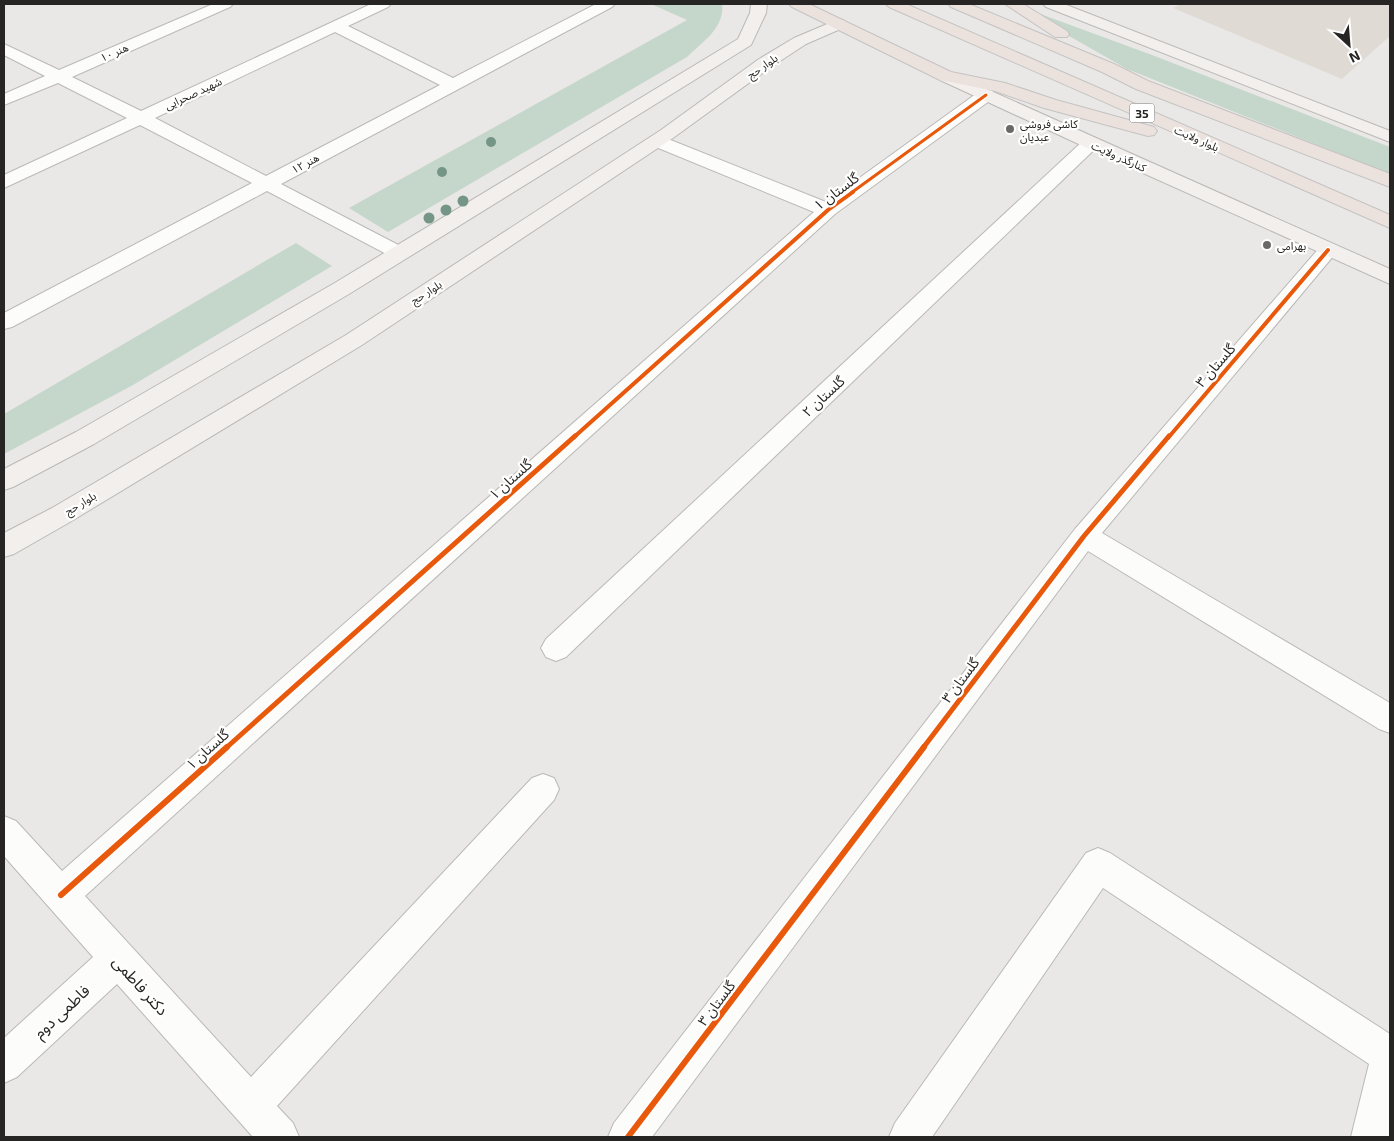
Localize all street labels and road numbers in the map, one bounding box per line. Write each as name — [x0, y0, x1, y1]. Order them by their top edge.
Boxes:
street label: هنر ۱۰ — [98, 40, 131, 65]
street label: بلوار حج — [744, 51, 781, 83]
street label: شهید صحرایی — [162, 74, 224, 113]
road number: 35 — [1130, 104, 1154, 122]
street label: بلوار ولایت — [1172, 122, 1221, 155]
street label: کنارگذر ولایت — [1089, 138, 1149, 175]
street label: هنر ۱۲ — [289, 150, 322, 177]
street label: گلستان ۱ — [810, 168, 863, 214]
street label: بلوار حج — [408, 277, 445, 308]
street label: گلستان ۳ — [1192, 340, 1239, 391]
street label: گلستان ۲ — [798, 372, 849, 421]
street label: گلستان ۱ — [485, 455, 536, 503]
street label: بلوار حج — [62, 489, 99, 519]
street label: گلستان ۳ — [938, 654, 983, 706]
street label: گلستان ۱ — [182, 725, 233, 773]
street label: دکتر فاطمی — [109, 951, 173, 1019]
street label: گلستان ۳ — [694, 977, 739, 1029]
street label: فاطمی دوم — [29, 980, 96, 1045]

